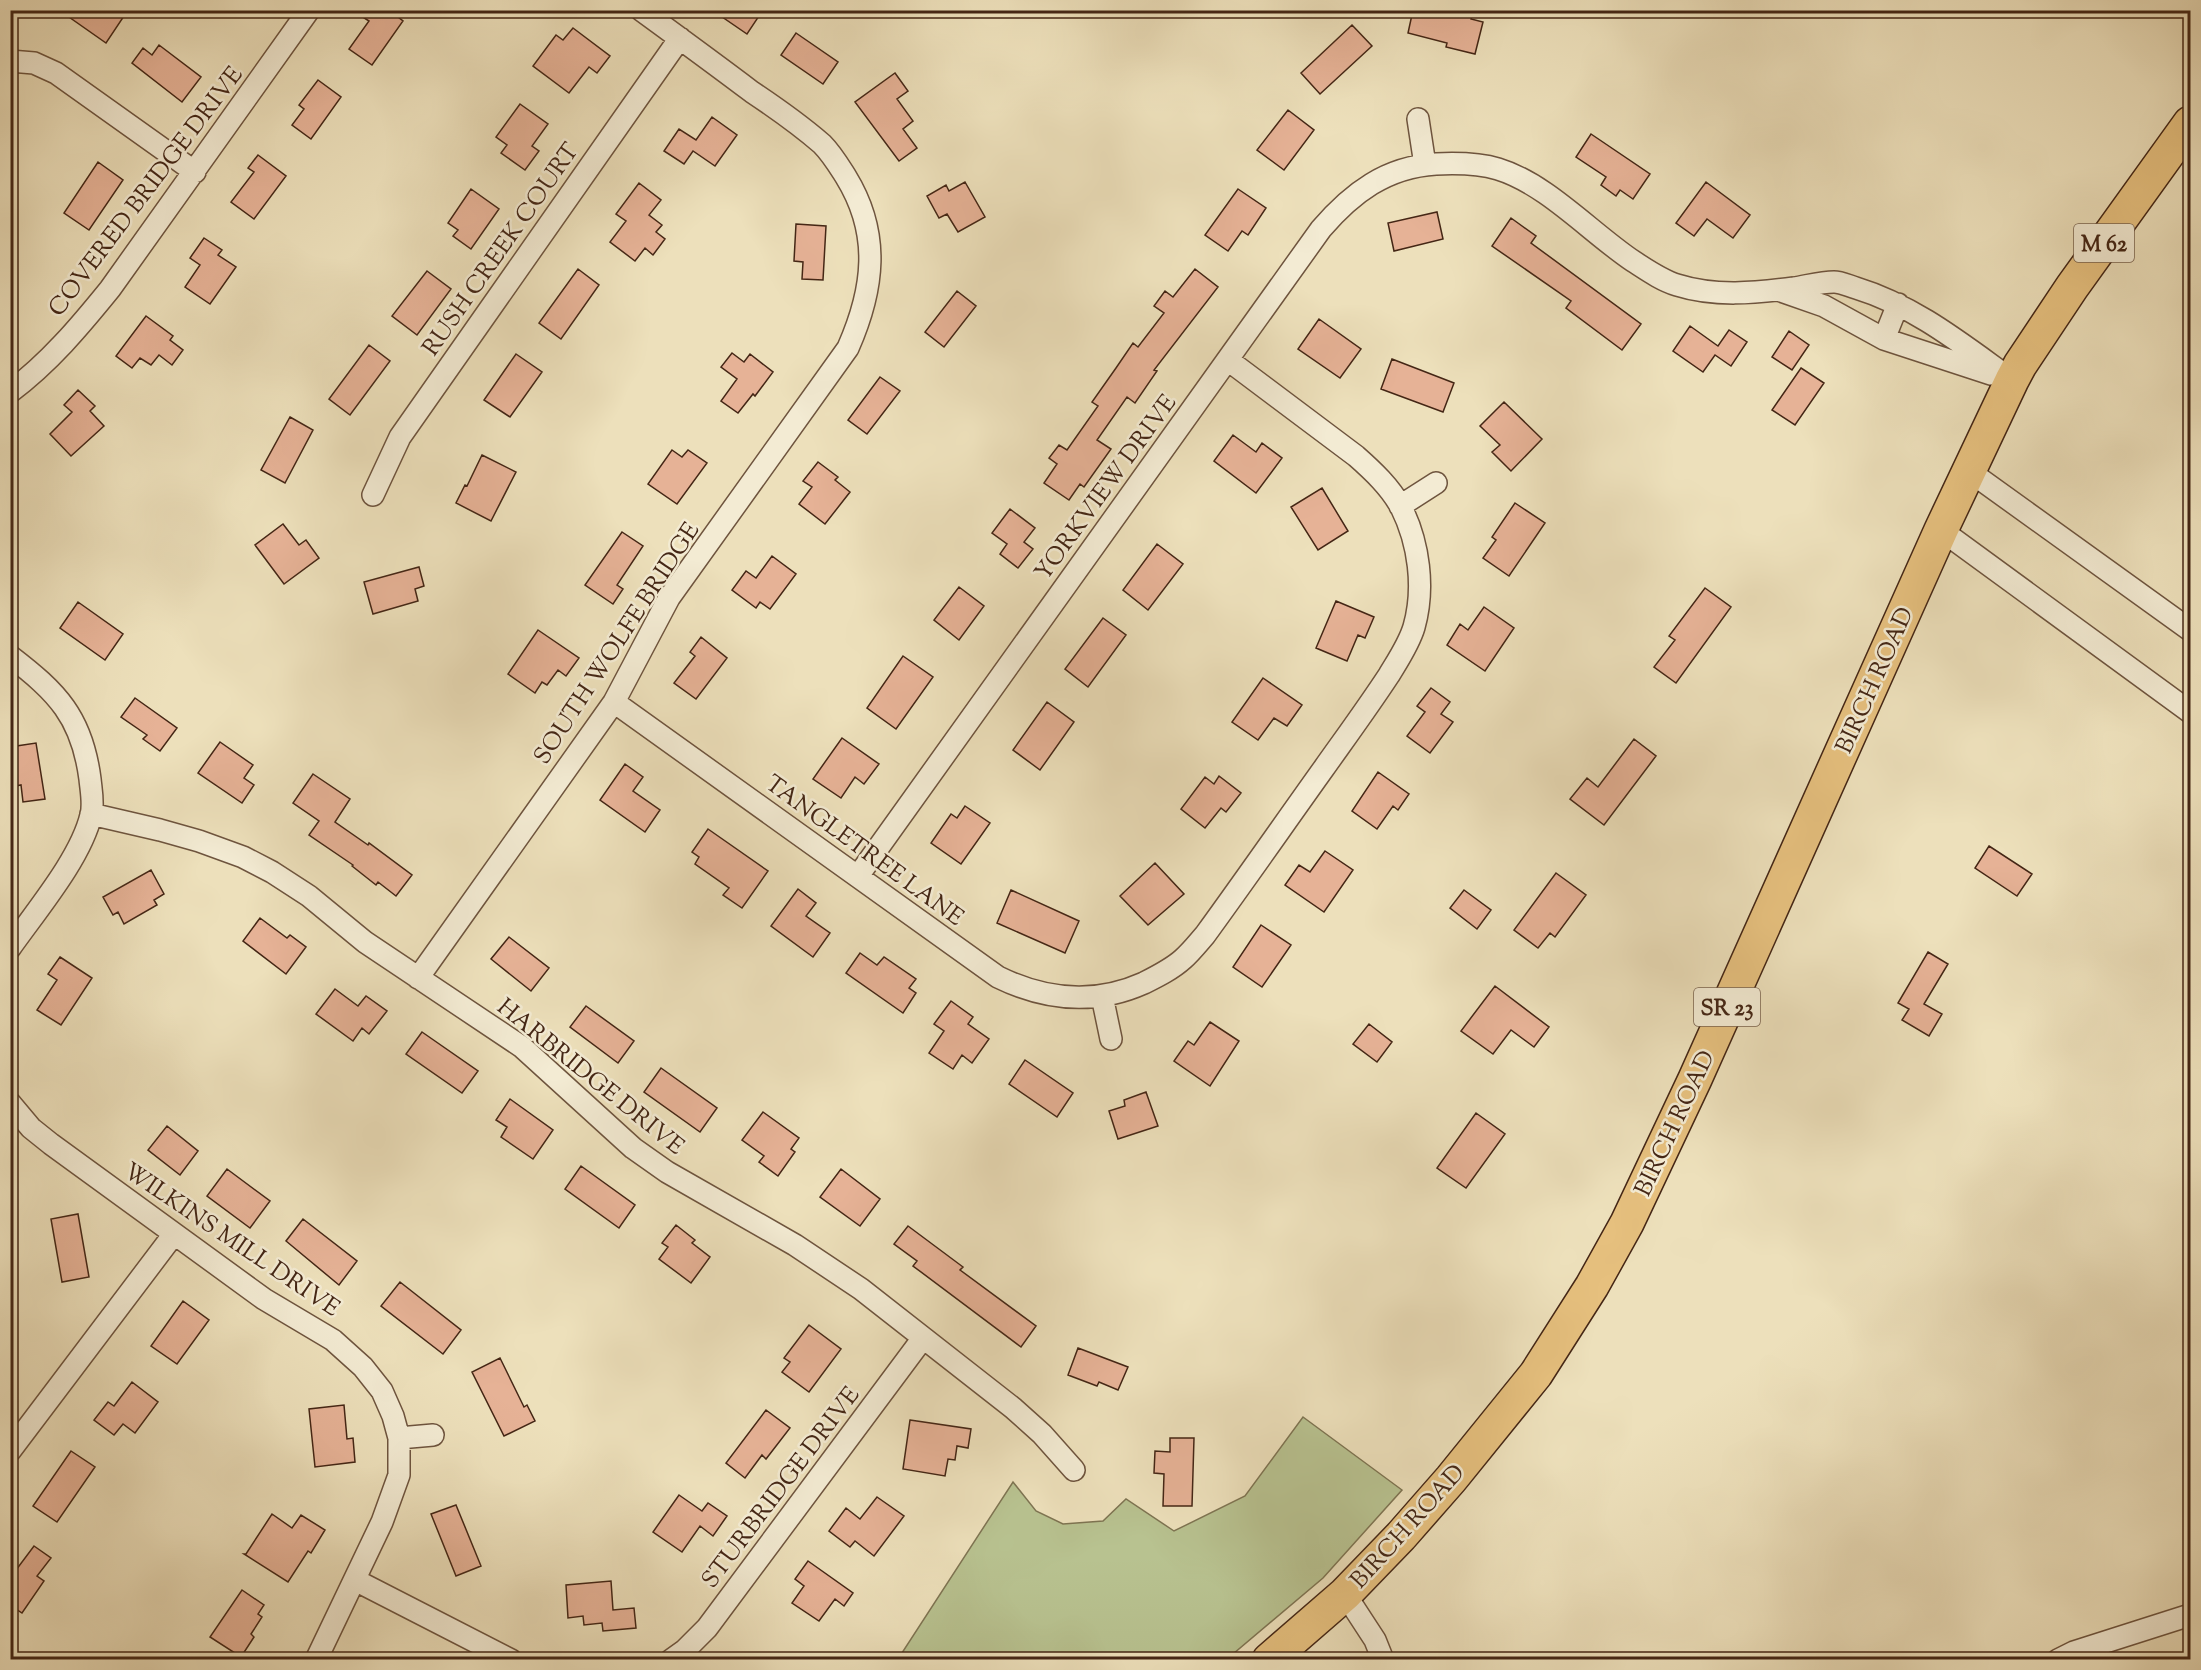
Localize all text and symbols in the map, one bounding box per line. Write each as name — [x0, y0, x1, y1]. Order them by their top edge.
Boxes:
street label: COVERED BRIDGE DRIVE — [41, 60, 252, 324]
street label: RUSH CREEK COURT — [415, 137, 588, 364]
road number: M 62 — [2074, 224, 2134, 262]
street label: YORKVIEW DRIVE — [1027, 388, 1186, 588]
street label: SOUTH WOLFE BRIDGE — [526, 516, 709, 772]
street label: BIRCH ROAD — [1828, 602, 1923, 760]
street label: TANGLETREE LANE — [758, 768, 970, 936]
road number: SR 23 — [1694, 988, 1760, 1026]
street label: HARBRIDGE DRIVE — [489, 991, 691, 1164]
street label: BIRCH ROAD — [1627, 1045, 1724, 1202]
street label: WILKINS MILL DRIVE — [116, 1155, 346, 1326]
street label: STURBRIDGE DRIVE — [694, 1380, 869, 1596]
street label: BIRCH ROAD — [1343, 1458, 1474, 1597]

